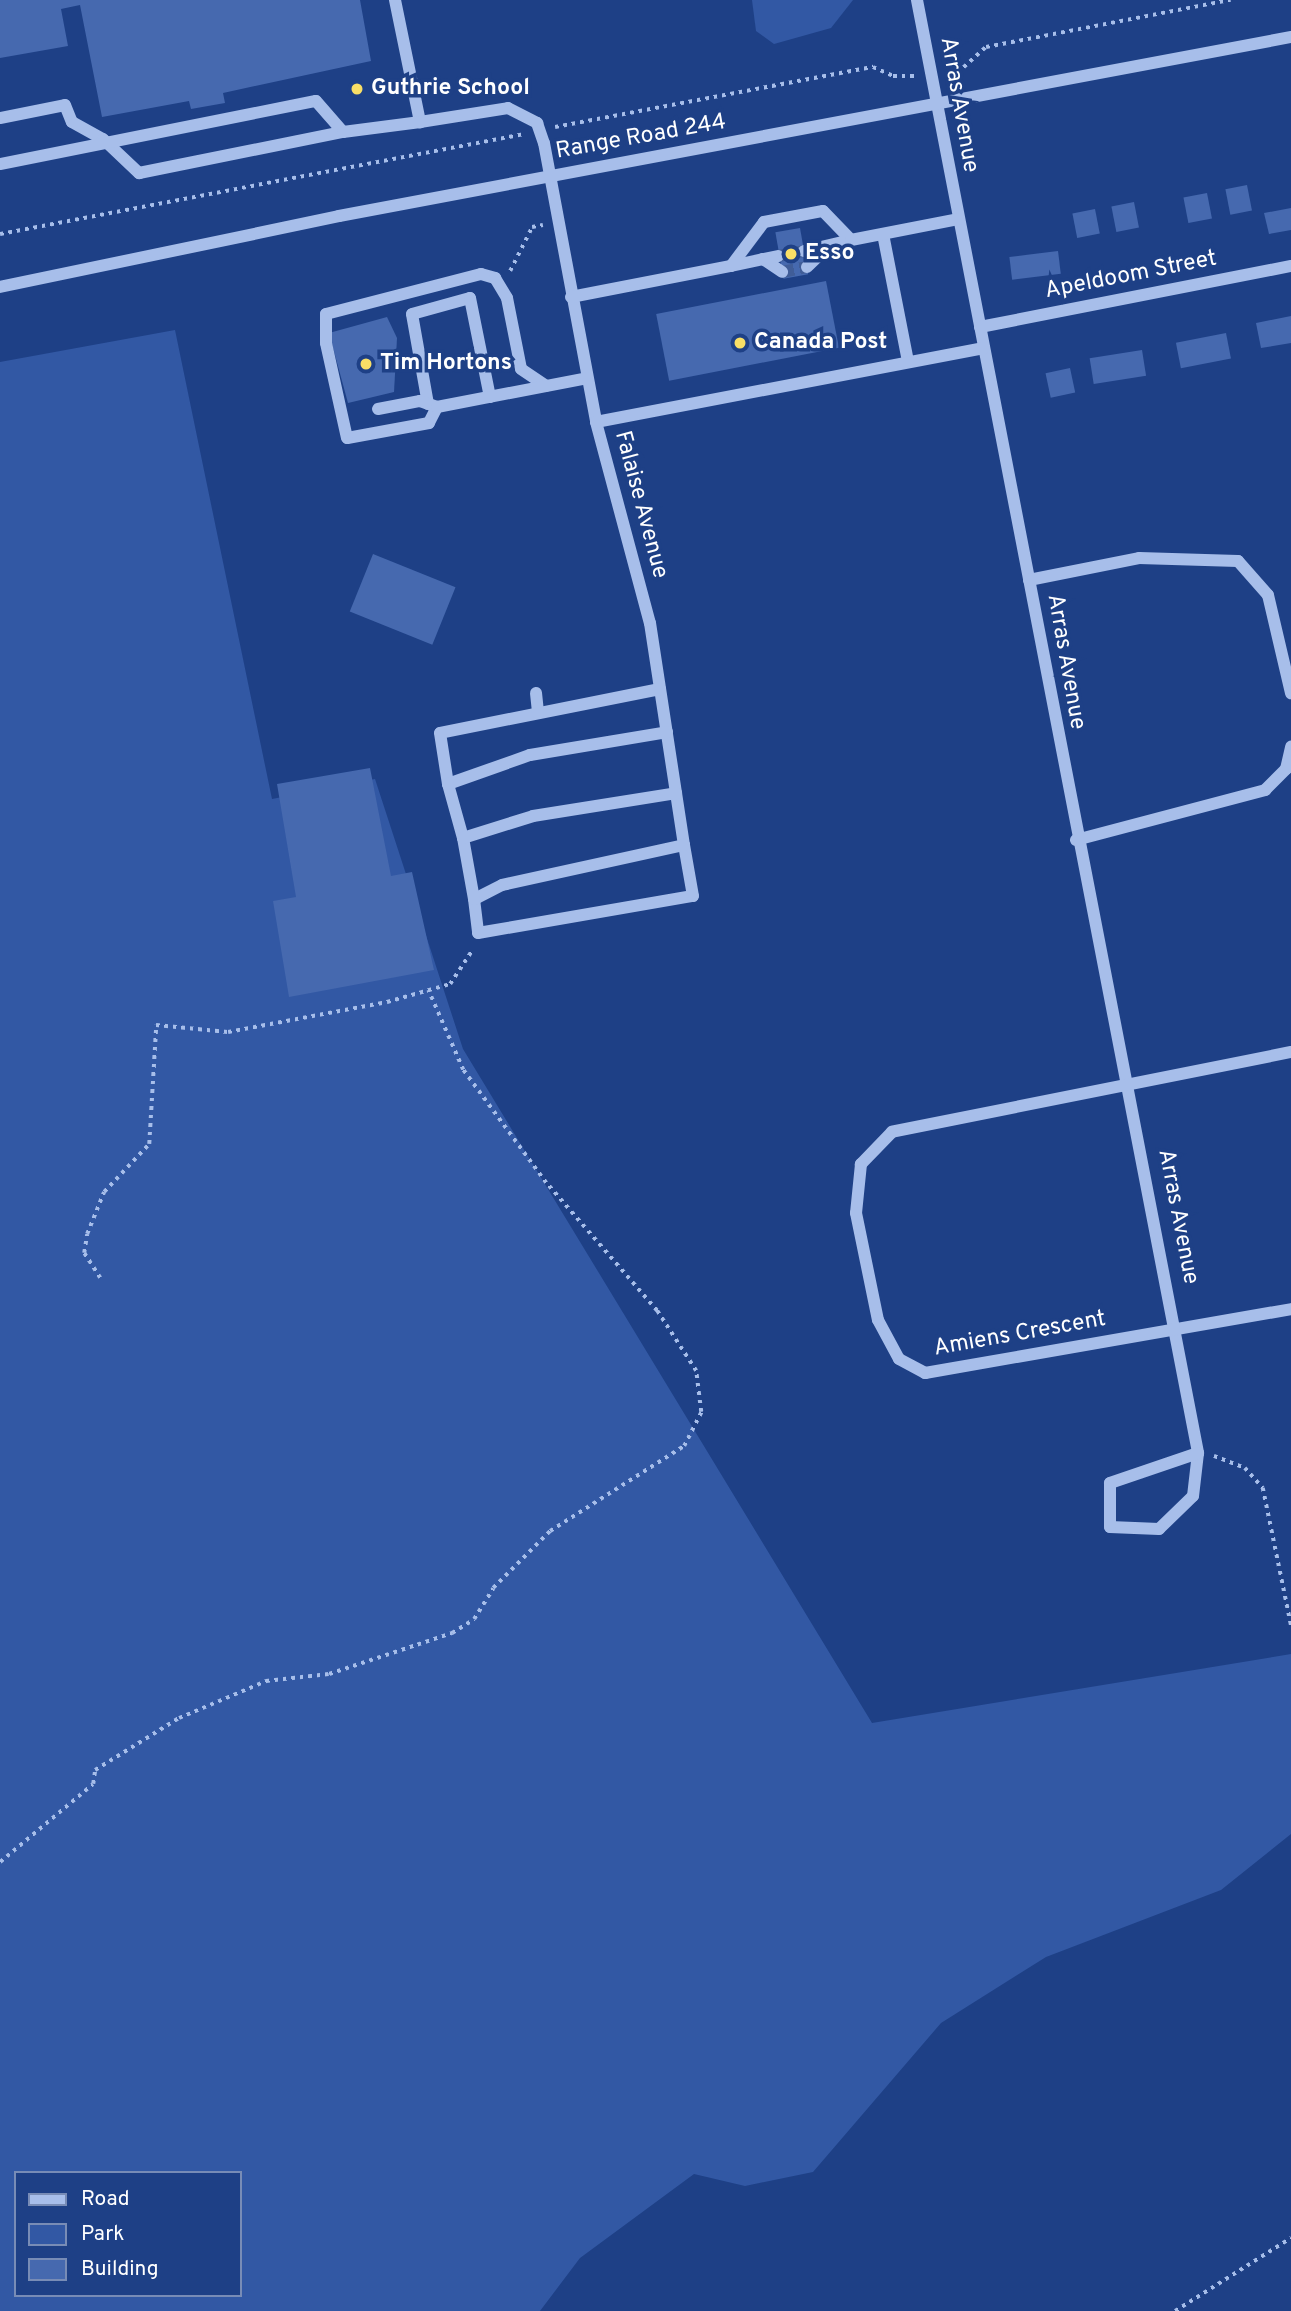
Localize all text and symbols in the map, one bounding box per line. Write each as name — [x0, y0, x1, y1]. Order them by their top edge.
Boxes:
street label: Arras Avenue — [932, 35, 984, 175]
place label: Guthrie School — [371, 75, 530, 103]
marker: Guthrie School — [349, 81, 365, 97]
street label: Range Road 244 — [554, 109, 728, 167]
place label: Esso — [805, 240, 854, 268]
marker: Esso — [783, 246, 799, 262]
street label: Apeldoom Street — [1043, 246, 1219, 306]
place label: Canada Post — [754, 329, 887, 357]
marker: Canada Post — [732, 335, 748, 351]
place label: Tim Hortons — [380, 350, 512, 378]
marker: Tim Hortons — [358, 356, 374, 372]
street label: Falaise Avenue — [607, 428, 673, 582]
street label: Arras Avenue — [1039, 592, 1091, 732]
street label: Arras Avenue — [1150, 1147, 1204, 1287]
street label: Amiens Crescent — [932, 1306, 1108, 1364]
legend — [14, 2171, 242, 2297]
text: Road — [81, 2186, 130, 2213]
text: Park — [81, 2221, 124, 2248]
text: Building — [81, 2256, 159, 2283]

